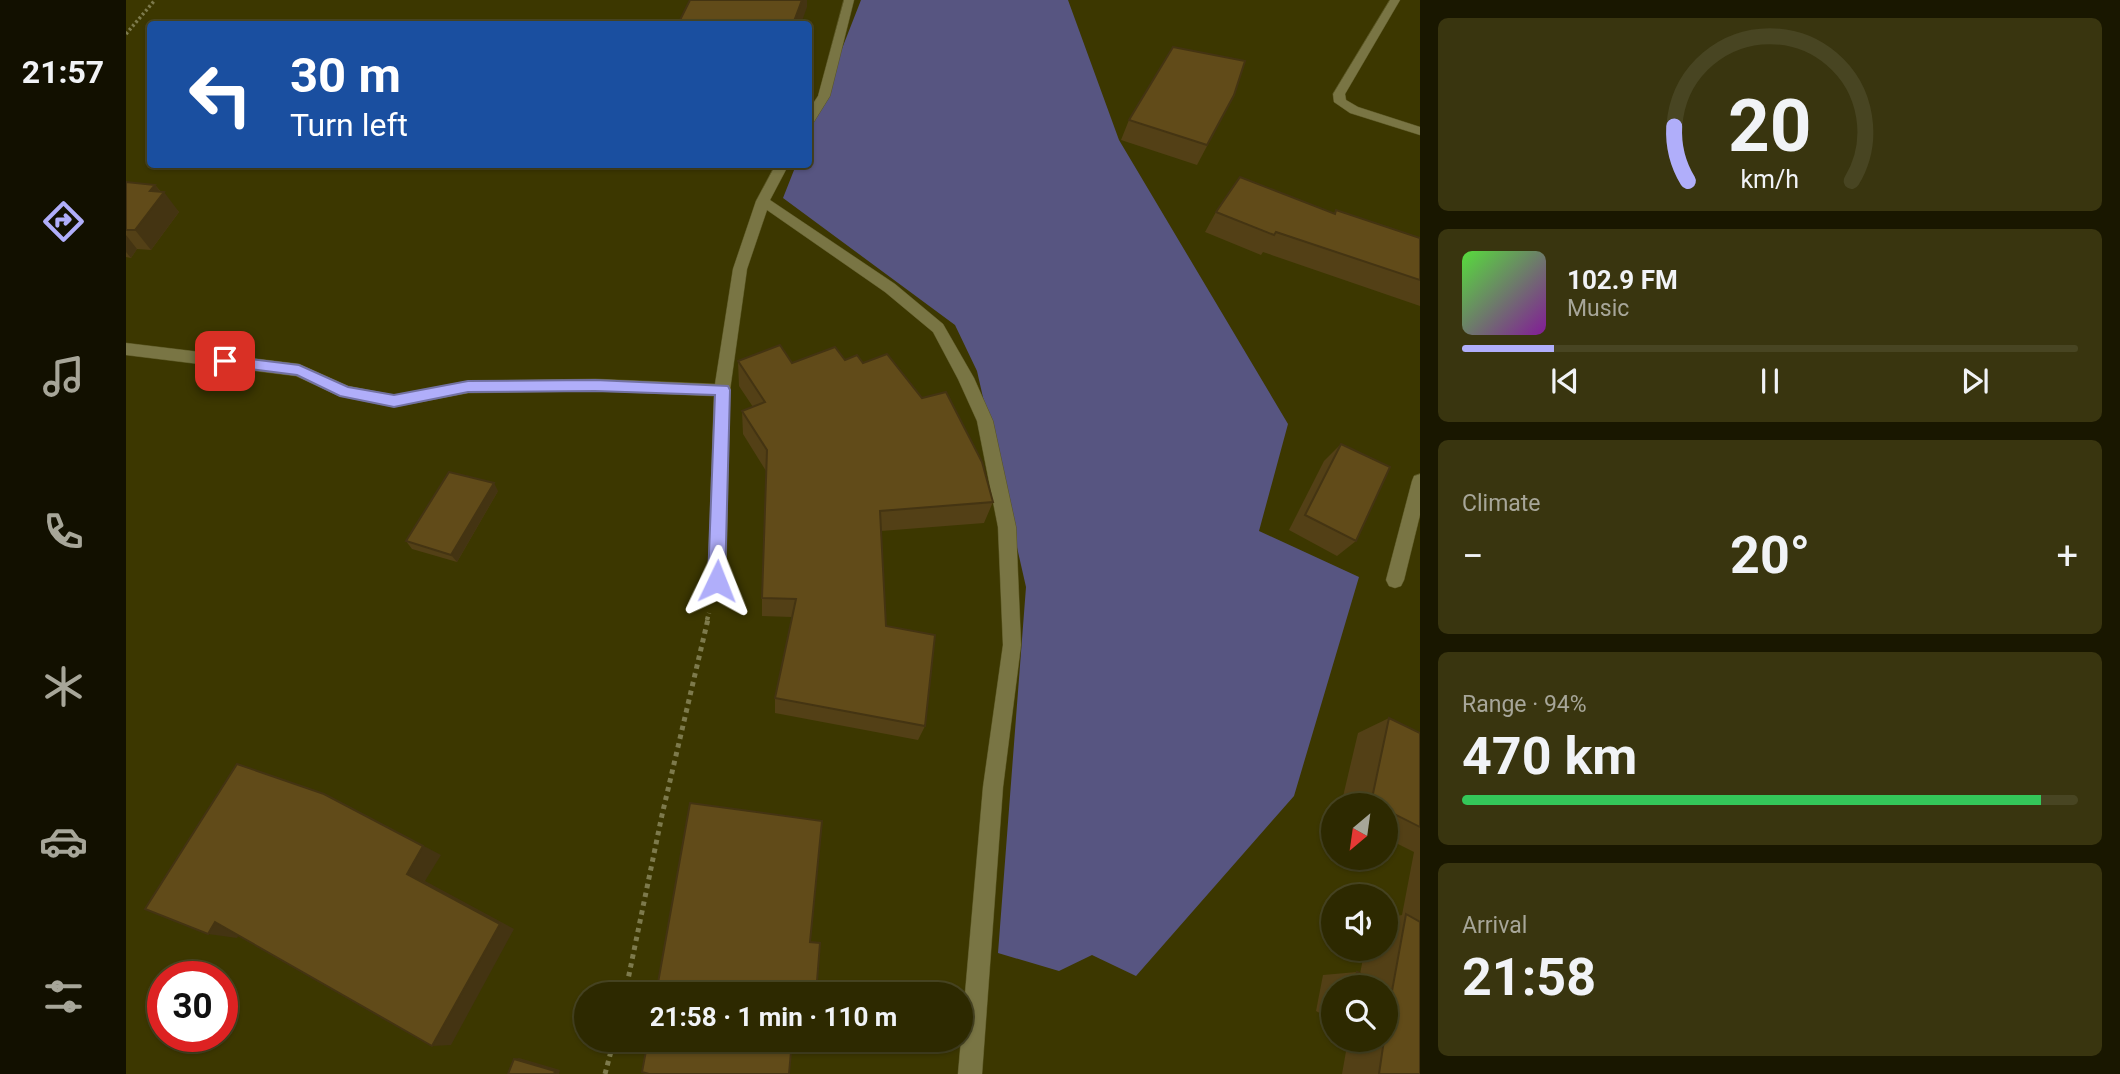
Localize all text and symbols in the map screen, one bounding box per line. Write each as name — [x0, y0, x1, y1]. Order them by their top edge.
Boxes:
text: 30 m — [290, 47, 401, 104]
icon: left — [175, 49, 266, 140]
text: 21:57 — [22, 53, 104, 91]
text: 20 — [1728, 83, 1812, 169]
text: Turn left — [290, 106, 408, 144]
text: km/h — [1741, 164, 1799, 193]
icon: directions — [39, 197, 88, 246]
text: 102.9 FM — [1567, 265, 1678, 295]
text: Music — [1567, 295, 1629, 322]
pin — [195, 331, 255, 391]
icon: arrive — [206, 342, 244, 380]
icon: music — [39, 352, 88, 401]
icon: previous — [1546, 362, 1584, 400]
icon: pause — [1751, 362, 1789, 400]
icon: next — [1956, 362, 1994, 400]
text: Climate — [1462, 490, 1541, 517]
icon: phone — [39, 507, 88, 556]
text: 20° — [1730, 525, 1810, 586]
text: − — [1462, 534, 1484, 578]
text: + — [2056, 534, 2078, 578]
position arrow — [680, 544, 754, 618]
icon: climate — [39, 662, 88, 711]
text: Range · 94% — [1462, 691, 1587, 718]
text: 470 km — [1462, 726, 1637, 787]
north arrow — [1321, 793, 1398, 870]
map controls — [1321, 793, 1398, 1052]
icon: car — [39, 817, 88, 866]
button: sound — [1321, 884, 1398, 961]
text: Arrival — [1462, 912, 1527, 939]
text: 21:58 — [1462, 947, 1596, 1008]
speed limit sign: 30 — [147, 961, 238, 1052]
icon: filters — [39, 972, 88, 1021]
button: search — [1321, 975, 1398, 1052]
text: 21:58 · 1 min · 110 m — [650, 1002, 897, 1032]

